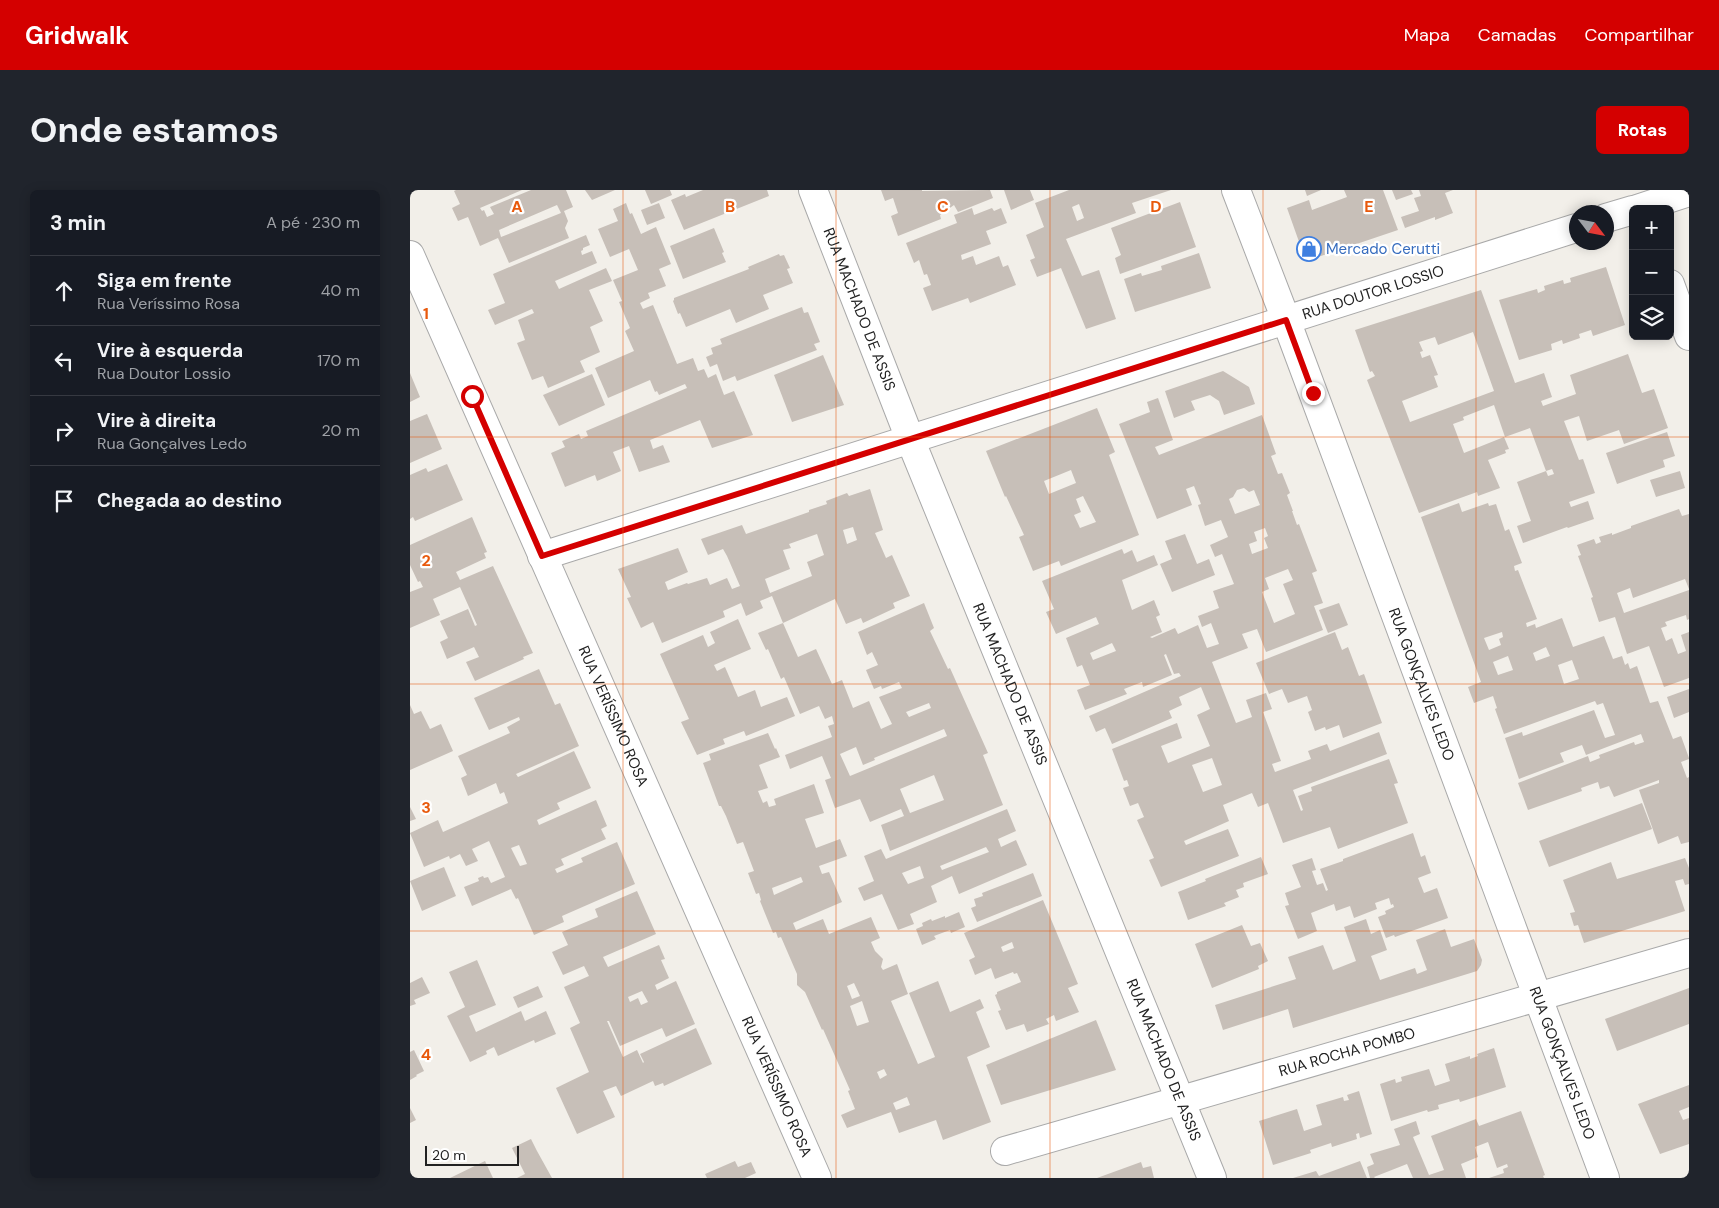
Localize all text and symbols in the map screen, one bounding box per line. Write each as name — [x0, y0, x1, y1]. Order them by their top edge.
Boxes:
text: Gridwalk — [25, 20, 129, 51]
text: Mapa — [1404, 23, 1450, 47]
text: Camadas — [1478, 23, 1556, 47]
text: Compartilhar — [1584, 23, 1694, 47]
button: Rotas — [1596, 106, 1689, 154]
text: Onde estamos — [30, 107, 279, 153]
text: A — [511, 196, 523, 217]
text: B — [725, 196, 735, 217]
text: C — [937, 196, 949, 217]
text: D — [1150, 196, 1162, 217]
text: E — [1364, 196, 1374, 217]
north arrow — [1569, 205, 1614, 250]
map controls — [1629, 205, 1674, 340]
button: + — [1629, 205, 1674, 250]
text: 3 min — [50, 209, 106, 237]
text: A pé · 230 m — [266, 212, 360, 233]
street label: RUA MACHADO DE ASSIS — [819, 225, 900, 394]
shop icon: Mercado Cerutti — [1296, 236, 1322, 262]
place label: Mercado Cerutti — [1326, 239, 1440, 259]
button: − — [1629, 250, 1674, 295]
street label: RUA DOUTOR LOSSIO — [1300, 260, 1447, 324]
text: Siga em frente — [97, 268, 232, 293]
icon: ahead — [50, 277, 78, 305]
text: 40 m — [321, 280, 360, 301]
text: Rua Veríssimo Rosa — [97, 293, 240, 314]
button: layers — [1629, 295, 1674, 340]
text: 1 — [423, 303, 429, 324]
text: Vire à esquerda — [97, 338, 243, 363]
icon: left — [50, 347, 78, 375]
text: 170 m — [317, 350, 360, 371]
text: Rua Doutor Lossio — [97, 363, 231, 384]
route end — [1302, 382, 1325, 405]
route start — [461, 385, 484, 408]
text: Vire à direita — [97, 408, 216, 433]
icon: right — [50, 417, 78, 445]
text: 20 m — [321, 420, 360, 441]
text: Rua Gonçalves Ledo — [97, 433, 247, 454]
icon: arrive — [50, 487, 78, 515]
text: Chegada ao destino — [97, 488, 282, 513]
text: 2 — [421, 550, 431, 571]
street label: RUA MACHADO DE ASSIS — [968, 600, 1052, 769]
street label: RUA GONÇALVES LEDO — [1384, 605, 1459, 764]
street label: RUA VERÍSSIMO ROSA — [574, 643, 653, 790]
text: 3 — [421, 797, 431, 818]
street label: RUA MACHADO DE ASSIS — [1122, 976, 1206, 1144]
street label: RUA GONÇALVES LEDO — [1525, 984, 1600, 1142]
street label: RUA VERÍSSIMO ROSA — [737, 1013, 817, 1160]
street label: RUA ROCHA POMBO — [1276, 1023, 1418, 1081]
text: 4 — [421, 1044, 431, 1065]
scale bar — [425, 1143, 519, 1166]
text: 20 m — [432, 1146, 466, 1164]

